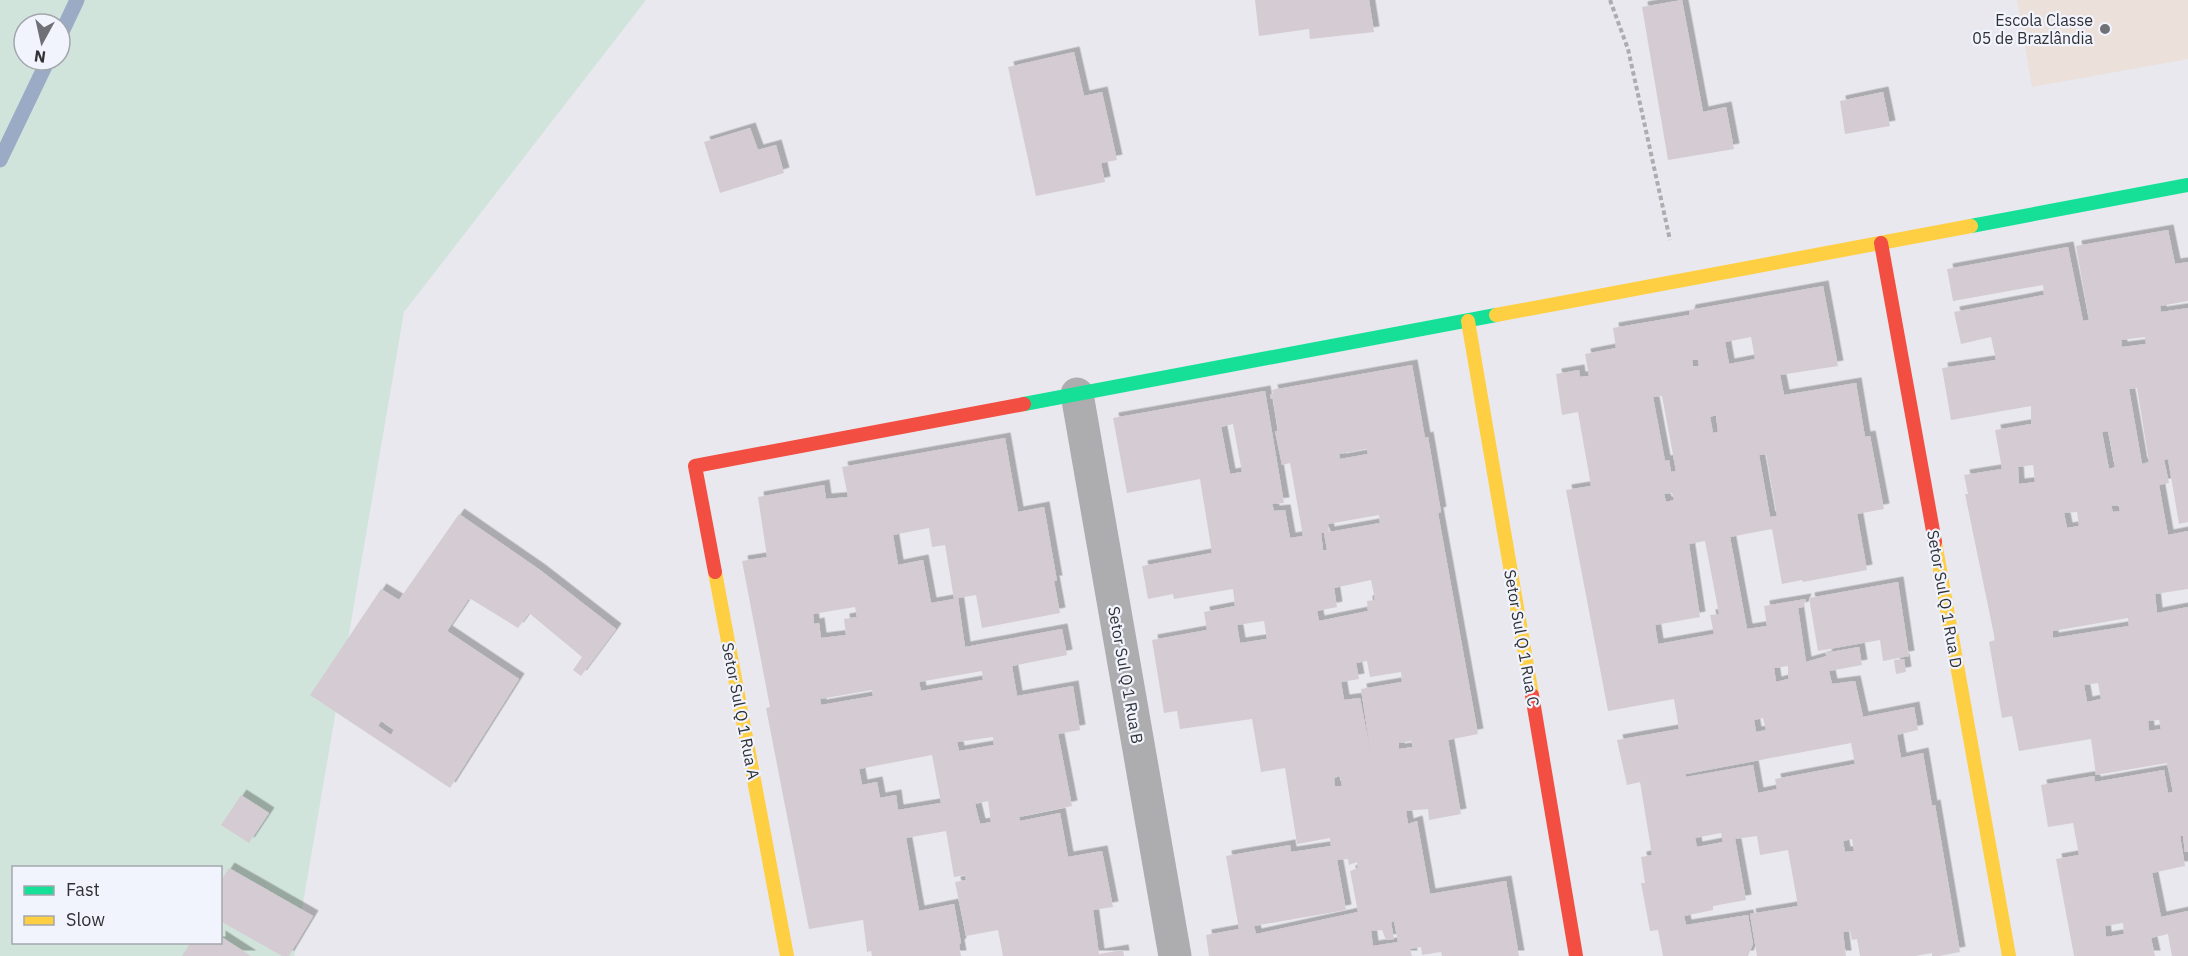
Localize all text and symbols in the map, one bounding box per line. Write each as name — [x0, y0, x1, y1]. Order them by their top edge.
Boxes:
place label: Escola Classe 05 de Brazlândia — [1972, 10, 2093, 48]
north arrow — [12, 12, 72, 72]
marker: Escola Classe 05 de Brazlândia — [2098, 22, 2112, 36]
text: N — [33, 46, 47, 68]
street label: Setor Sul Q 1 Rua D — [1923, 529, 1967, 669]
street label: Setor Sul Q 1 Rua C — [1500, 568, 1544, 708]
street label: Setor Sul Q 1 Rua B — [1104, 605, 1148, 745]
street label: Setor Sul Q 1 Rua A — [718, 641, 764, 781]
legend — [12, 866, 222, 944]
text: Fast — [66, 878, 100, 901]
text: Slow — [66, 908, 105, 931]

